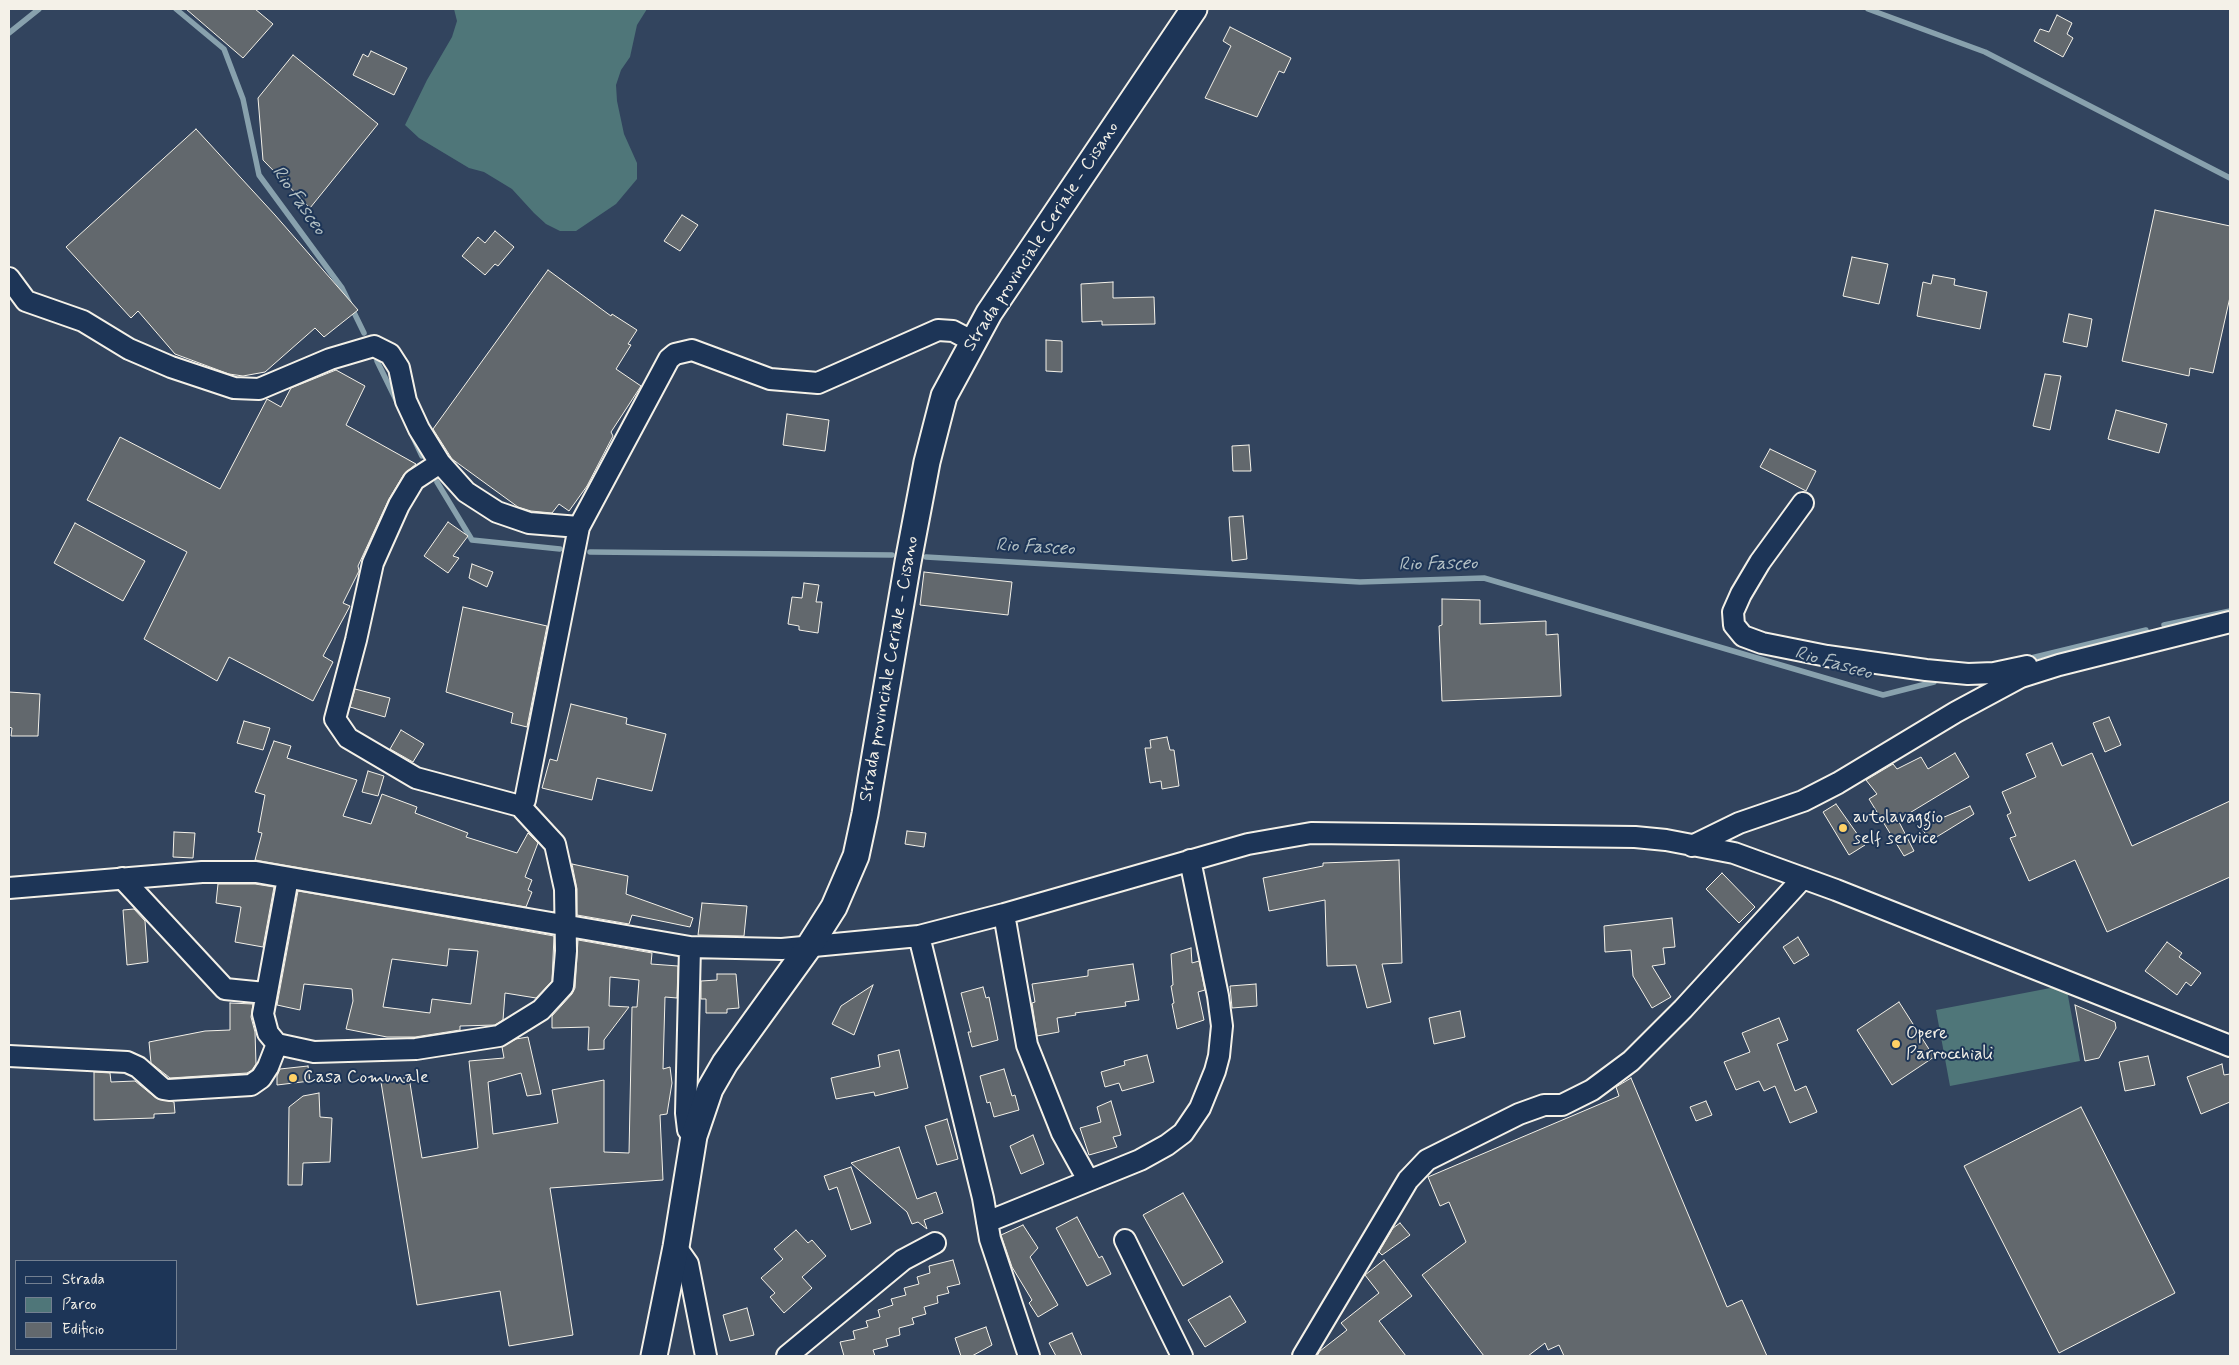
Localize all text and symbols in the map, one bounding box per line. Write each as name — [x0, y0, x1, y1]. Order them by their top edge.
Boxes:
street label: Strada provinciale Ceriale - Cisano — [960, 118, 1124, 356]
water label: Rio Fasceo — [266, 162, 330, 240]
street label: Strada provinciale Ceriale - Cisano — [856, 535, 924, 803]
water label: Rio Fasceo — [995, 535, 1075, 561]
water label: Rio Fasceo — [1398, 553, 1478, 577]
water label: Rio Fasceo — [1792, 642, 1874, 686]
place label: autolavaggio self service — [1853, 807, 1943, 850]
marker: autolavaggio self service — [1837, 822, 1849, 834]
place label: Opere Parrocchiali — [1906, 1023, 1993, 1066]
marker: Opere Parrocchiali — [1890, 1038, 1902, 1050]
place label: Casa Comunale — [303, 1067, 429, 1089]
marker: Casa Comunale — [287, 1072, 299, 1084]
legend — [15, 1260, 178, 1350]
text: Strada — [62, 1270, 105, 1290]
text: Parco — [62, 1295, 96, 1315]
text: Edificio — [62, 1320, 104, 1340]

